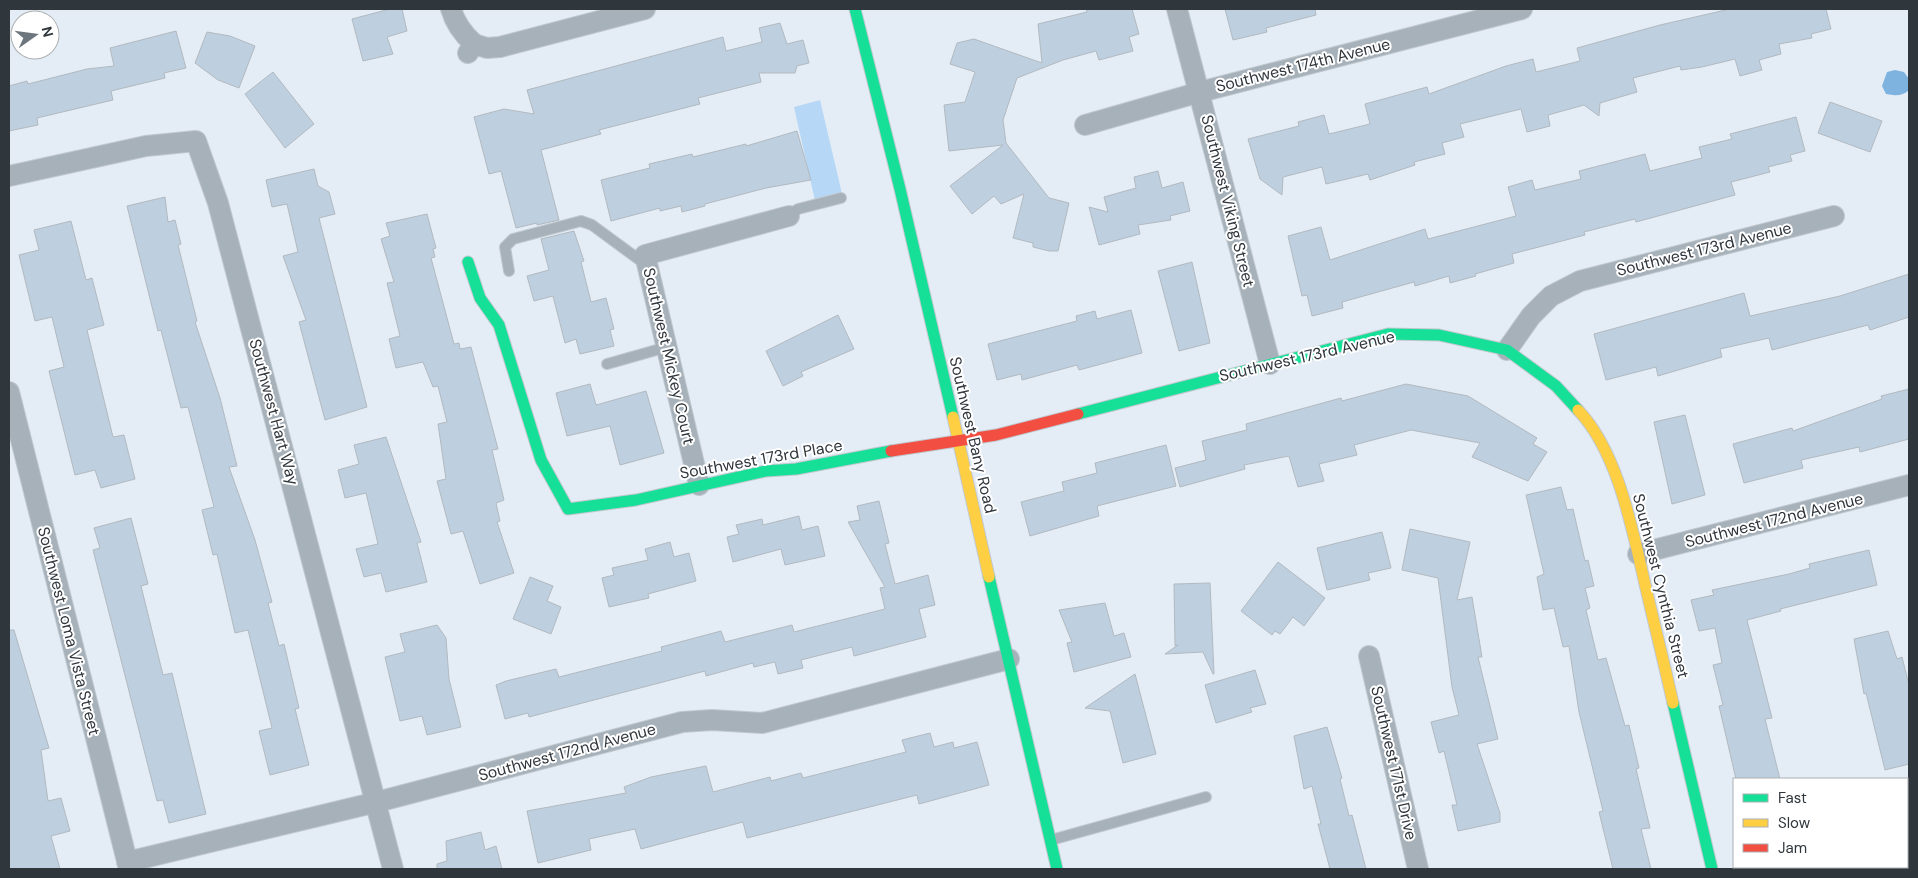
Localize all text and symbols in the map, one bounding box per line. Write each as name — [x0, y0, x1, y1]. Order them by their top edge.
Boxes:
north arrow — [10, 10, 60, 60]
text: N — [38, 25, 58, 39]
street label: Southwest 174th Avenue — [1214, 33, 1392, 97]
street label: Southwest Viking Street — [1196, 113, 1260, 289]
street label: Southwest 173rd Avenue — [1614, 217, 1794, 281]
street label: Southwest Mickey Court — [638, 266, 700, 446]
street label: Southwest 173rd Avenue — [1217, 326, 1397, 386]
street label: Southwest Hart Way — [244, 336, 304, 488]
street label: Southwest Bany Road — [945, 355, 1001, 515]
street label: Southwest 173rd Place — [678, 434, 844, 484]
street label: Southwest 172nd Avenue — [1683, 488, 1865, 552]
street label: Southwest Cynthia Street — [1628, 491, 1694, 681]
street label: Southwest Loma Vista Street — [33, 525, 105, 737]
street label: Southwest 171st Drive — [1366, 684, 1422, 842]
street label: Southwest 172nd Avenue — [476, 718, 658, 786]
legend — [1733, 778, 1908, 868]
text: Fast — [1778, 788, 1807, 808]
text: Slow — [1778, 813, 1811, 833]
text: Jam — [1778, 838, 1807, 858]

